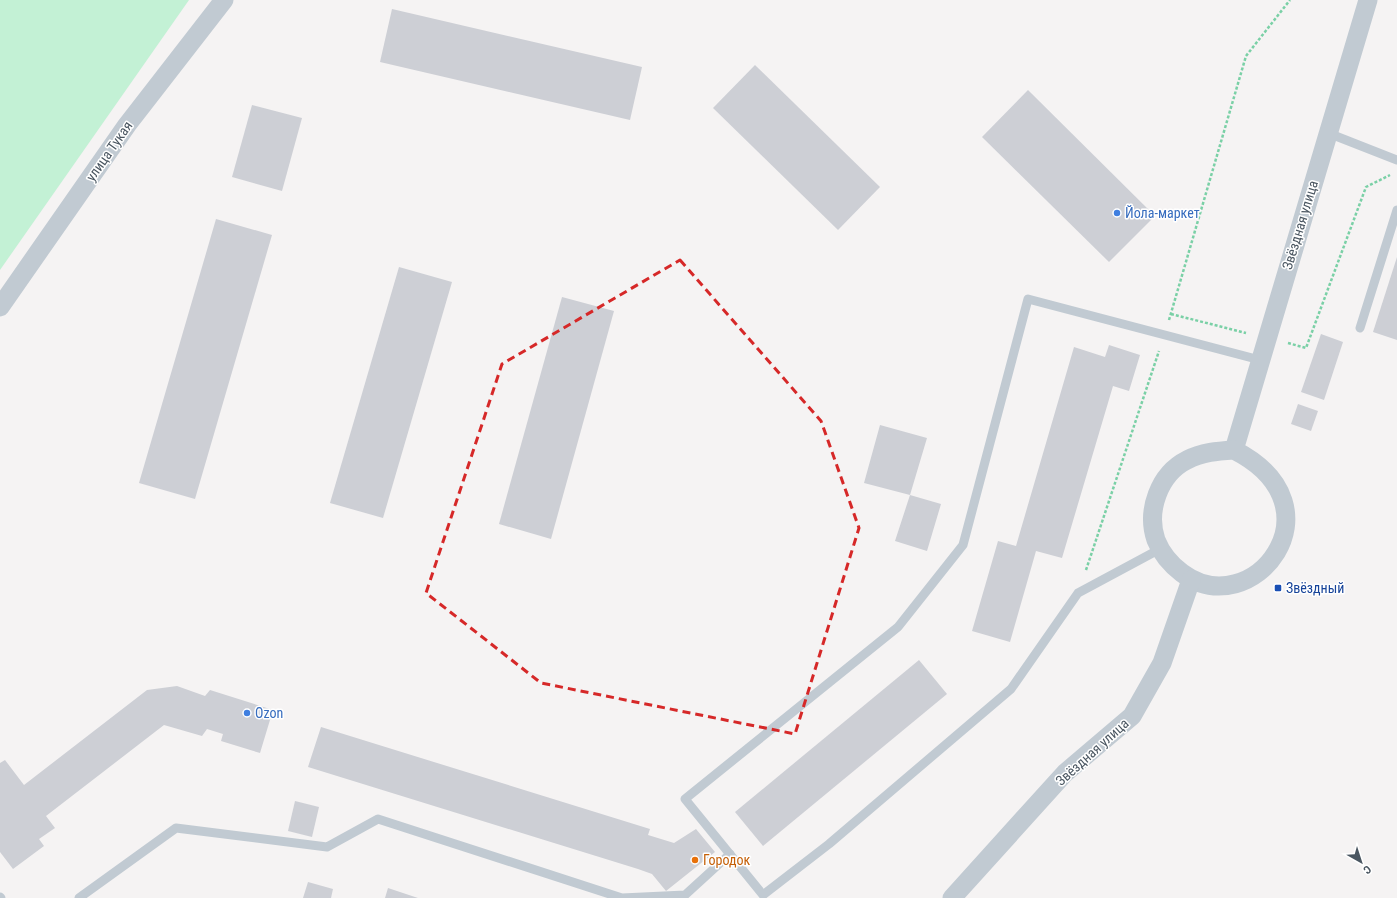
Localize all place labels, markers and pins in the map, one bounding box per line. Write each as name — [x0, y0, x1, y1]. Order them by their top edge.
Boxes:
place label: Йола-маркет — [1125, 205, 1200, 221]
marker: Йола-маркет — [1112, 208, 1122, 218]
place label: Звёздный — [1286, 580, 1344, 596]
marker: Звёздный — [1273, 583, 1283, 593]
place label: Ozon — [255, 705, 283, 721]
marker: Ozon — [242, 708, 252, 718]
place label: Городок — [703, 852, 751, 868]
marker: Городок — [690, 855, 700, 865]

